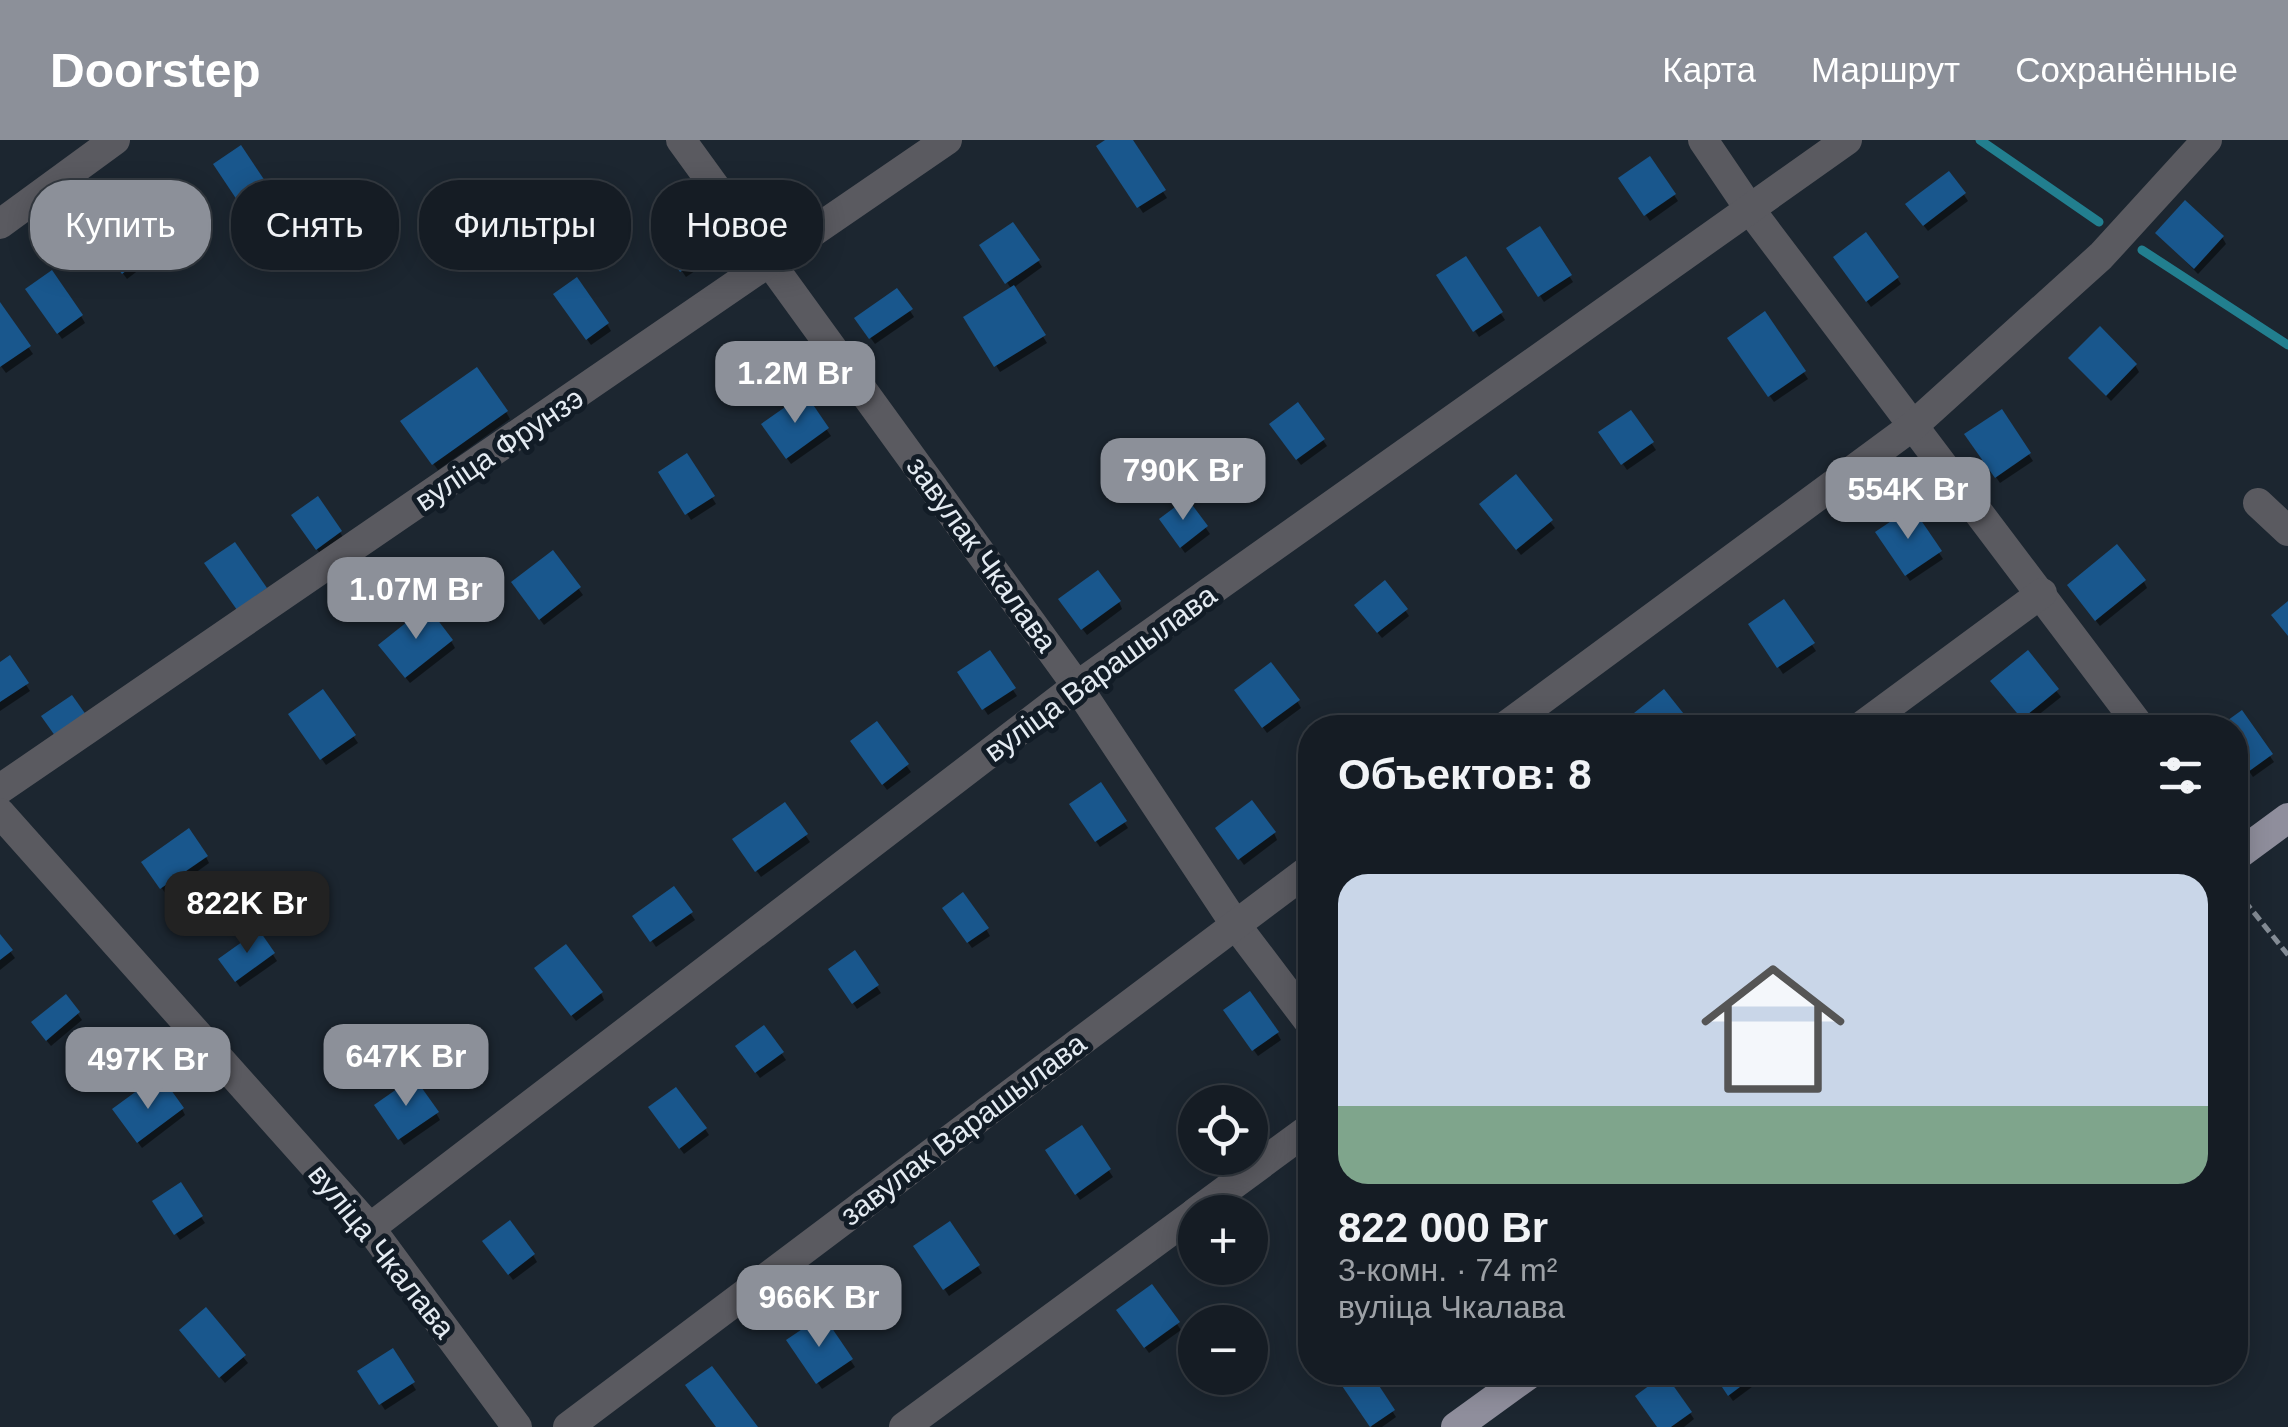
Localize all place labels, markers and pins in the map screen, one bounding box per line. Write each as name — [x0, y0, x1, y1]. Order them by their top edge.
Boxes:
pin: 1.2M Br — [703, 341, 887, 426]
pin: 790K Br — [1091, 438, 1275, 523]
pin: 554K Br — [1816, 457, 2000, 542]
pin: 1.07M Br — [313, 557, 519, 642]
pin: 822K Br — [155, 871, 339, 956]
pin: 647K Br — [314, 1024, 498, 1109]
pin: 497K Br — [56, 1027, 240, 1112]
pin: 966K Br — [727, 1265, 911, 1350]

